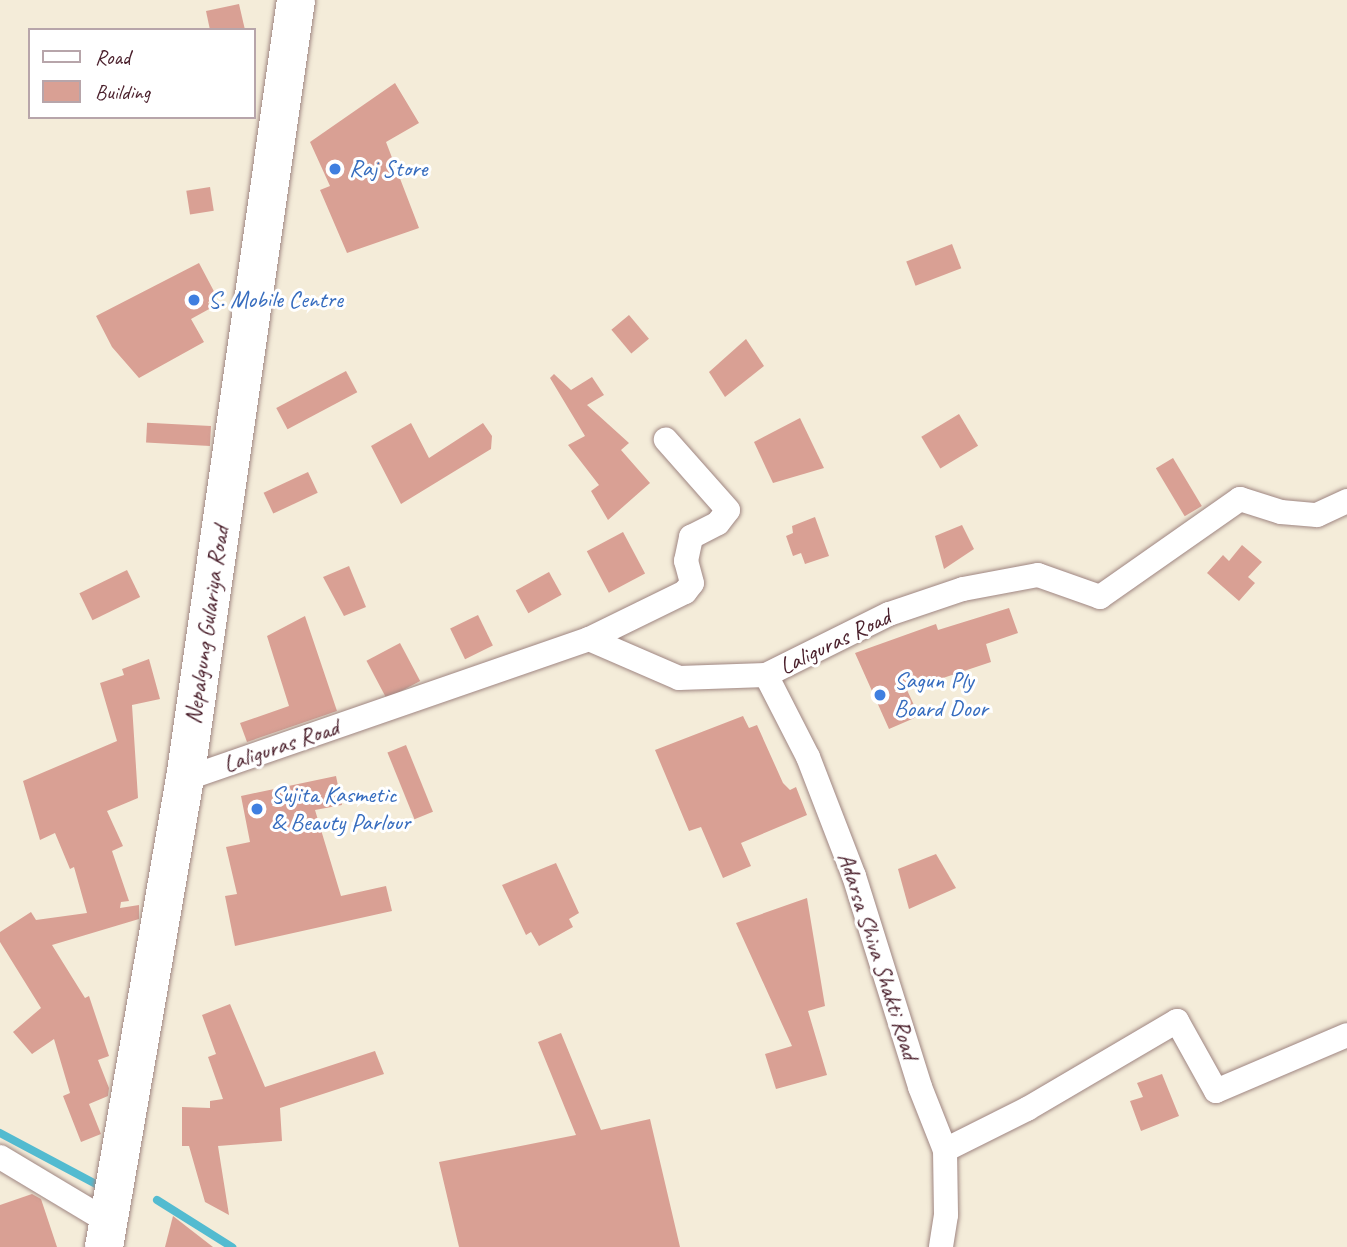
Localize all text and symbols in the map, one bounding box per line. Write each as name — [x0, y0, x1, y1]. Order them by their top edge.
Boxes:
legend — [28, 28, 256, 119]
text: Road — [95, 44, 130, 70]
text: Building — [95, 79, 150, 105]
place label: Raj Store — [349, 155, 428, 183]
marker: Raj Store — [327, 161, 343, 177]
place label: S. Mobile Centre — [208, 286, 343, 314]
marker: S. Mobile Centre — [186, 292, 202, 308]
street label: Nepalgung Gulariya Road — [179, 524, 235, 726]
street label: Laliguras Road — [775, 603, 895, 681]
place label: Sagun Ply Board Door — [894, 667, 988, 723]
marker: Sagun Ply Board Door — [872, 687, 888, 703]
street label: Laliguras Road — [220, 713, 342, 779]
place label: Sujita Kasmetic & Beauty Parlour — [271, 781, 410, 837]
marker: Sujita Kasmetic & Beauty Parlour — [249, 801, 265, 817]
street label: Adarsa Shiva Shakti Road — [831, 849, 925, 1063]

